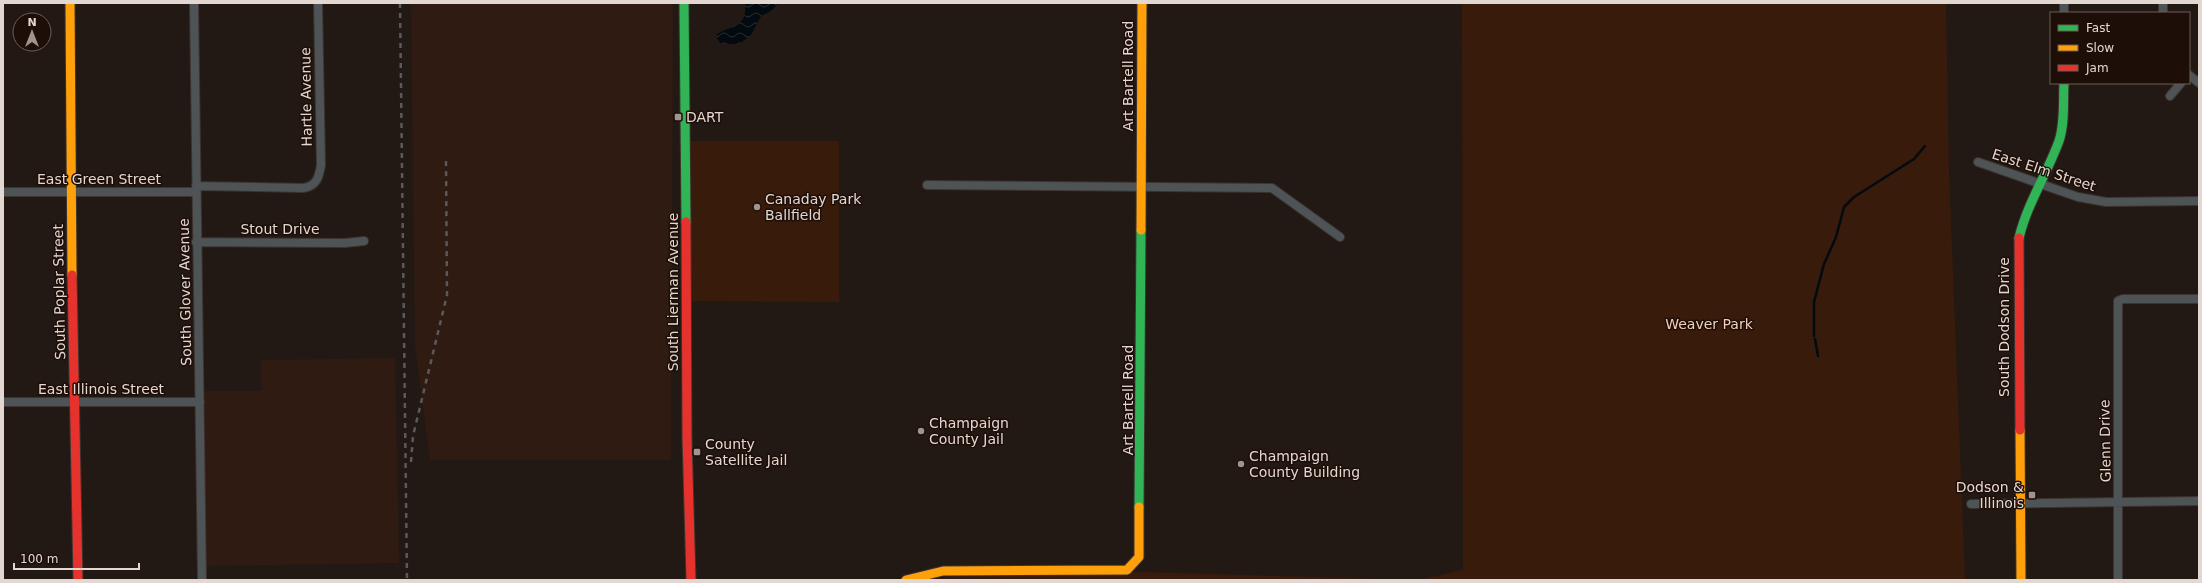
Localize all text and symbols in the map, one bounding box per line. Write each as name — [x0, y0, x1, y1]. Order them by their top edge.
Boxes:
north arrow — [12, 12, 52, 52]
legend — [2050, 12, 2190, 84]
text: N — [27, 16, 37, 29]
street label: Art Bartell Road — [1120, 21, 1136, 131]
text: Fast — [2086, 21, 2110, 35]
text: Slow — [2086, 41, 2114, 55]
street label: Hartle Avenue — [297, 47, 315, 147]
text: Jam — [2085, 61, 2109, 75]
place label: DART — [686, 109, 724, 125]
marker: DART — [673, 112, 683, 122]
street label: East Elm Street — [1990, 146, 2098, 194]
street label: East Green Street — [37, 171, 162, 187]
place label: Canaday Park Ballfield — [765, 191, 862, 223]
marker: Canaday Park Ballfield — [752, 202, 762, 212]
street label: South Lierman Avenue — [665, 213, 681, 371]
street label: South Glover Avenue — [176, 218, 194, 366]
street label: Stout Drive — [240, 221, 320, 237]
street label: South Poplar Street — [50, 223, 68, 360]
street label: South Dodson Drive — [1996, 257, 2012, 397]
park label: Weaver Park — [1665, 316, 1754, 332]
street label: Art Bartell Road — [1120, 345, 1136, 455]
street label: East Illinois Street — [38, 381, 165, 397]
street label: Glenn Drive — [2096, 399, 2114, 483]
place label: Champaign County Jail — [929, 415, 1009, 447]
marker: Champaign County Jail — [916, 426, 926, 436]
place label: County Satellite Jail — [705, 436, 787, 468]
marker: County Satellite Jail — [692, 447, 702, 457]
place label: Champaign County Building — [1249, 448, 1360, 480]
marker: Champaign County Building — [1236, 459, 1246, 469]
place label: Dodson & Illinois — [1956, 479, 2024, 511]
marker: Dodson & Illinois — [2027, 490, 2037, 500]
scale bar — [14, 545, 139, 571]
text: 100 m — [20, 552, 58, 566]

